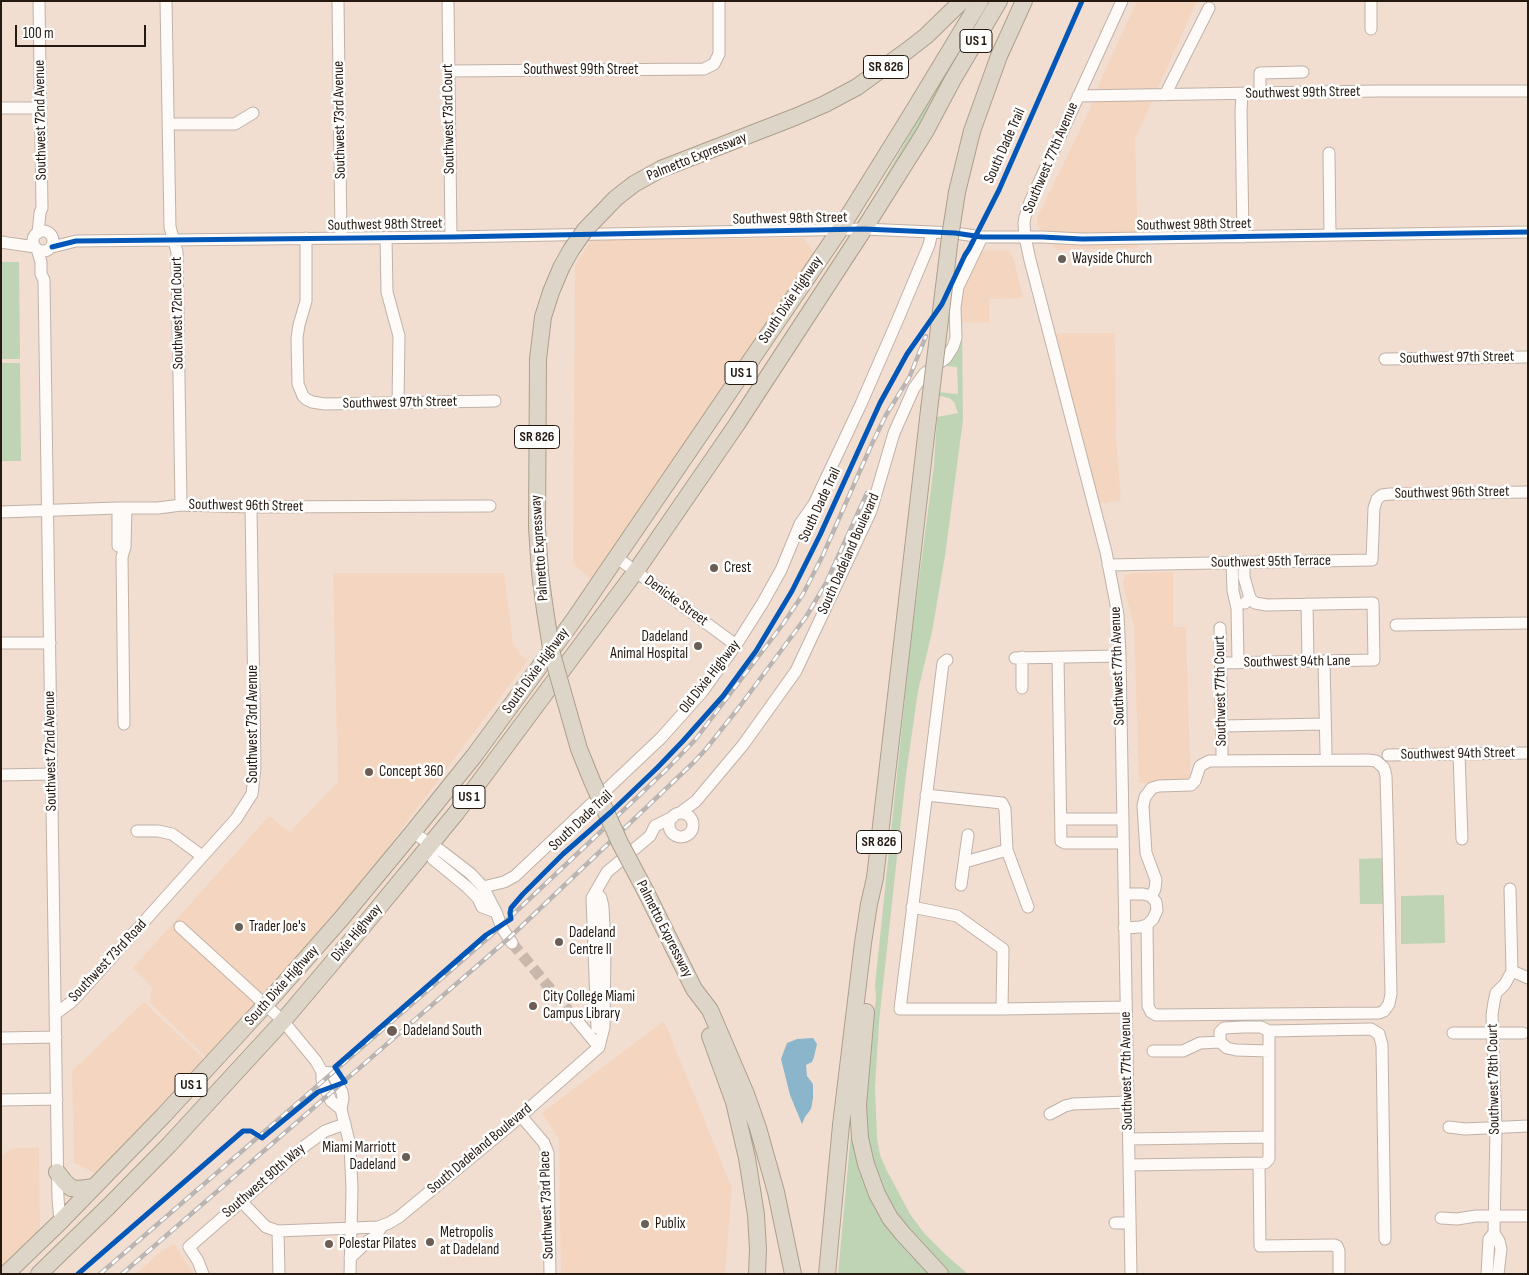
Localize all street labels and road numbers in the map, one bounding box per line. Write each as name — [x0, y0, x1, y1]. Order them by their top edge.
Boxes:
road number: US 1 — [960, 29, 992, 52]
road number: SR 826 — [864, 56, 908, 78]
street label: Southwest 72nd Avenue — [31, 60, 51, 180]
street label: Southwest 73rd Avenue — [330, 61, 350, 179]
street label: Southwest 99th Street — [523, 61, 639, 79]
street label: Southwest 73rd Court — [439, 64, 459, 174]
street label: Southwest 99th Street — [1245, 83, 1361, 103]
street label: Southwest 77th Avenue — [1019, 100, 1083, 216]
street label: South Dade Trail — [980, 106, 1030, 186]
street label: Palmetto Expressway — [644, 129, 750, 185]
street label: Southwest 98th Street — [732, 209, 848, 229]
street label: Southwest 98th Street — [327, 215, 443, 235]
street label: Southwest 98th Street — [1136, 215, 1252, 235]
street label: South Dixie Highway — [755, 253, 827, 347]
street label: Southwest 72nd Court — [168, 257, 188, 369]
street label: Southwest 97th Street — [1400, 348, 1514, 368]
road number: US 1 — [725, 362, 757, 384]
street label: Southwest 97th Street — [343, 393, 457, 413]
road number: SR 826 — [514, 426, 560, 448]
street label: South Dade Trail — [795, 465, 845, 545]
street label: Southwest 96th Street — [1394, 483, 1510, 503]
street label: South Dadeland Boulevard — [814, 491, 884, 617]
street label: Palmetto Expressway — [527, 494, 553, 602]
street label: Southwest 96th Street — [188, 496, 304, 516]
street label: Southwest 95th Terrace — [1211, 552, 1331, 572]
street label: Denicke Street — [641, 572, 711, 630]
street label: Southwest 77th Avenue — [1107, 606, 1129, 726]
street label: South Dixie Highway — [499, 625, 573, 717]
street label: Southwest 77th Court — [1211, 635, 1231, 747]
street label: Old Dixie Highway — [676, 637, 744, 717]
street label: Southwest 94th Lane — [1243, 652, 1351, 672]
street label: Southwest 73rd Avenue — [244, 665, 262, 783]
street label: Southwest 72nd Avenue — [41, 691, 61, 811]
street label: Southwest 94th Street — [1401, 744, 1515, 764]
road number: US 1 — [453, 786, 485, 809]
street label: South Dade Trail — [545, 787, 617, 855]
road number: SR 826 — [856, 830, 902, 854]
street label: Palmetto Expressway — [632, 878, 696, 980]
street label: Dixie Highway — [328, 901, 386, 965]
street label: Southwest 73rd Road — [65, 916, 151, 1006]
street label: South Dixie Highway — [241, 942, 323, 1030]
street label: Southwest 77th Avenue — [1117, 1011, 1137, 1131]
street label: Southwest 78th Court — [1484, 1023, 1504, 1135]
road number: US 1 — [175, 1074, 207, 1096]
street label: South Dadeland Boulevard — [424, 1100, 536, 1198]
street label: Southwest 90th Way — [219, 1140, 309, 1222]
street label: Southwest 73rd Place — [536, 1150, 558, 1260]

